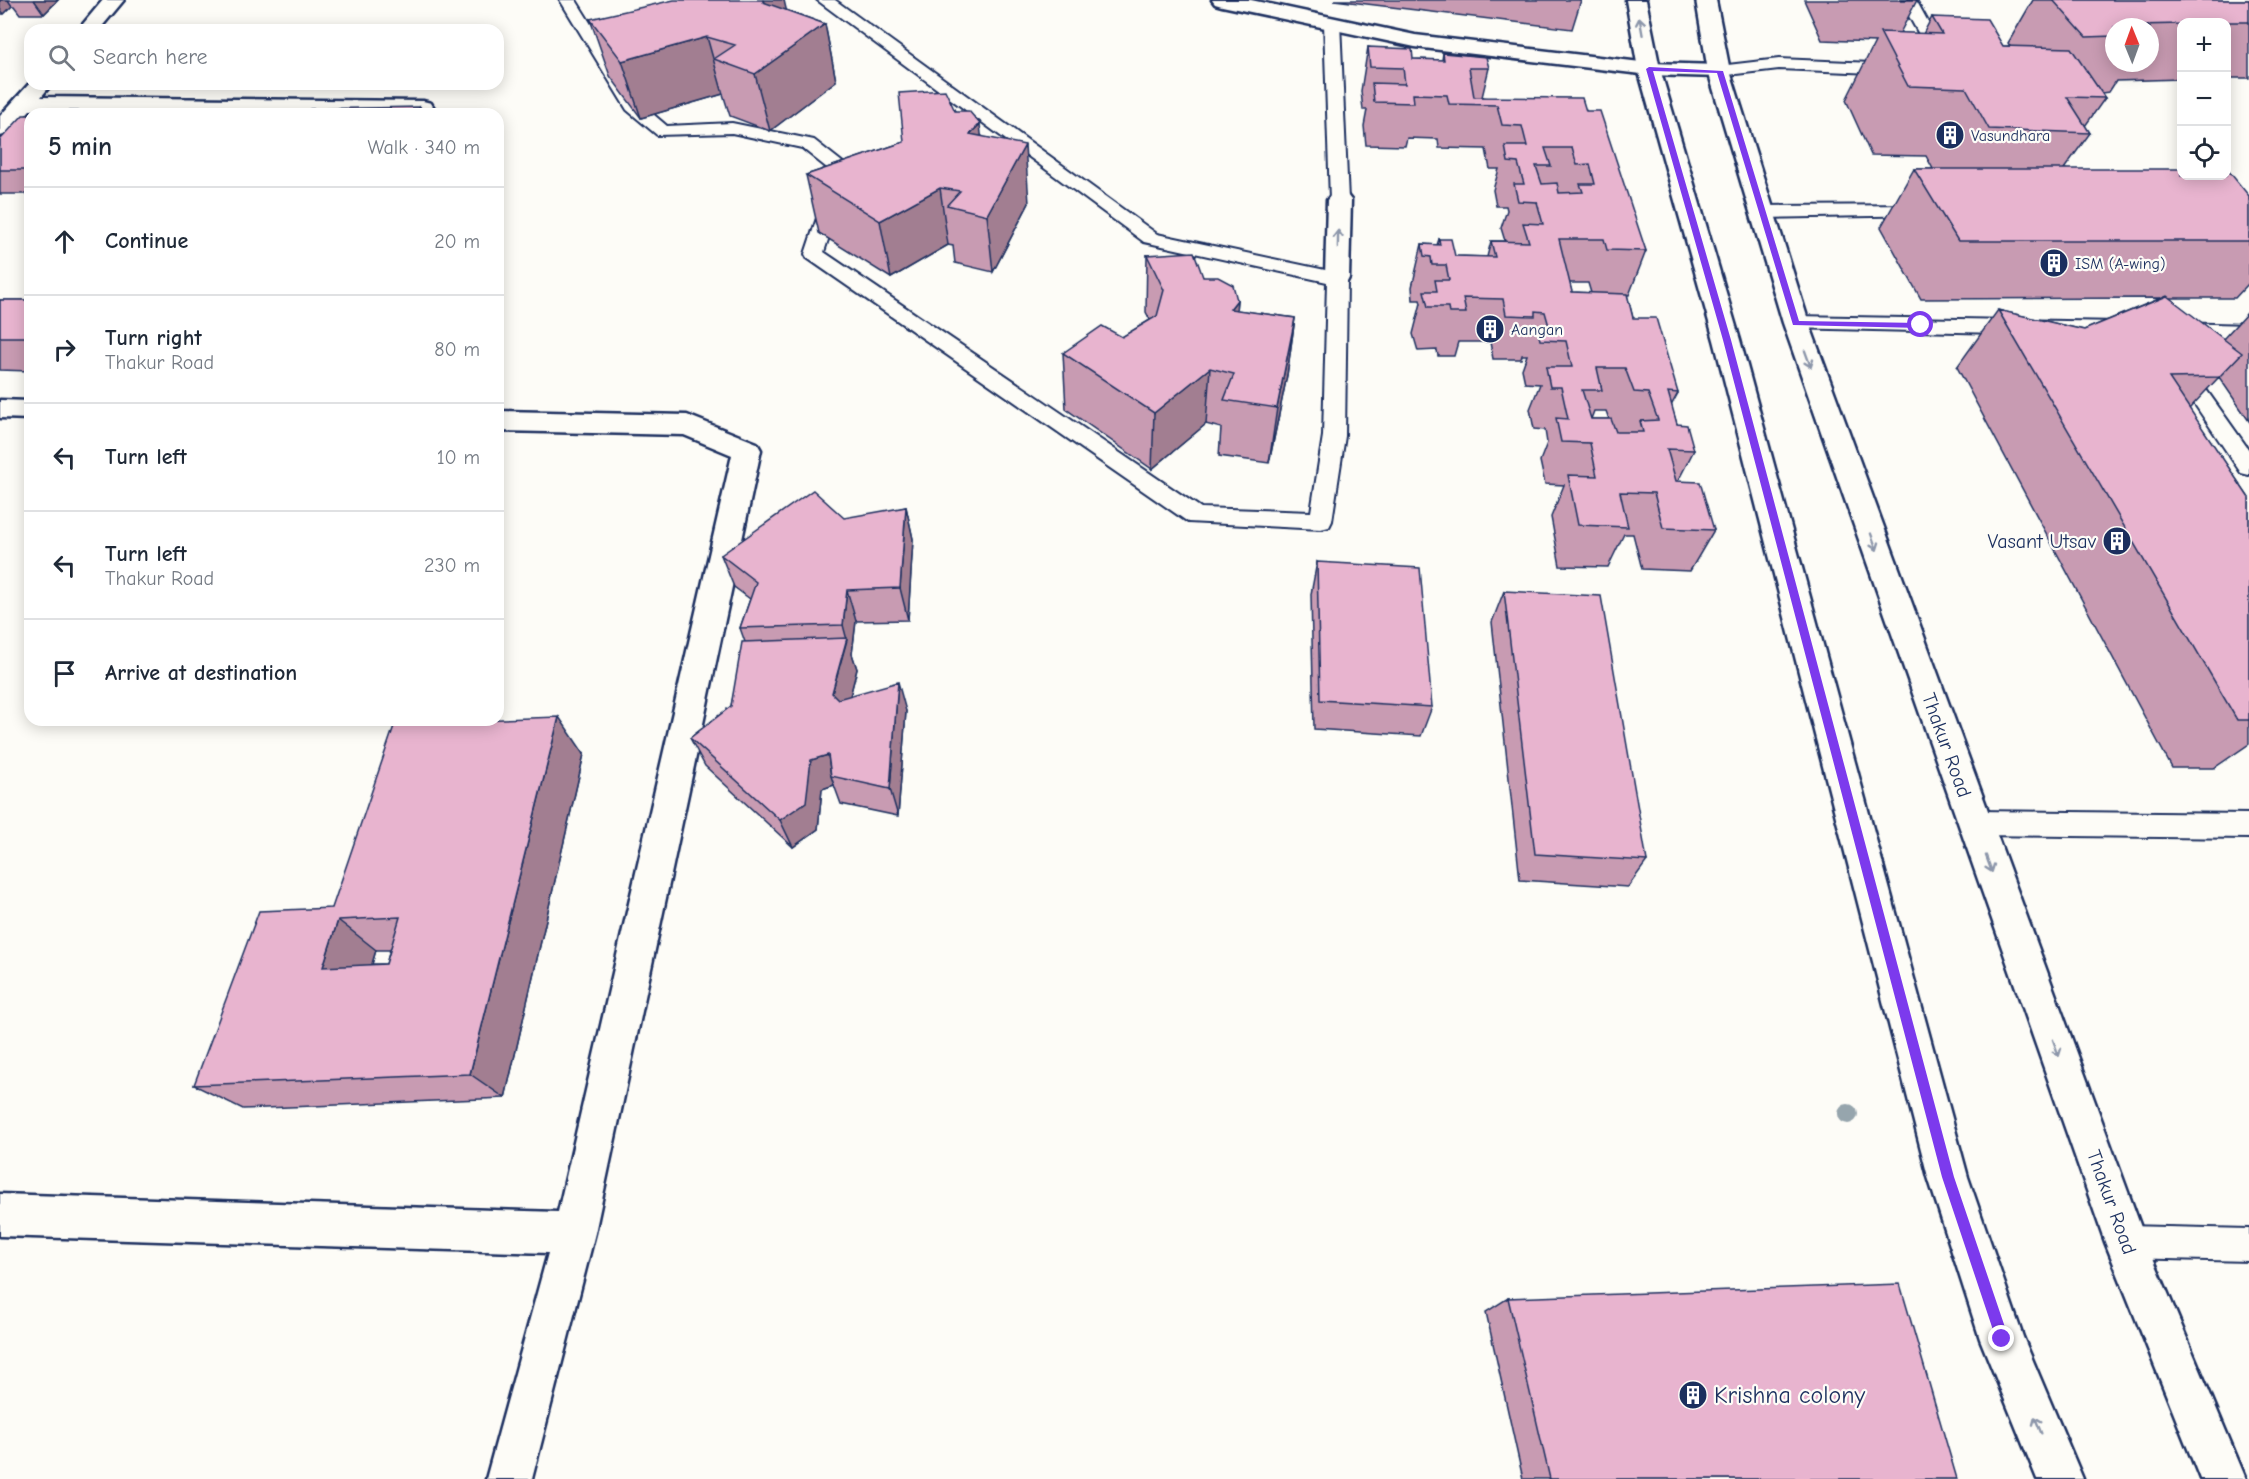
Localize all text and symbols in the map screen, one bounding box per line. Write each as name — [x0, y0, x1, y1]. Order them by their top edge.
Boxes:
one-way arrow — [1635, 17, 1646, 37]
north arrow — [2105, 18, 2159, 72]
map controls — [2177, 18, 2231, 180]
button: + — [2177, 18, 2231, 72]
search box — [24, 24, 504, 90]
icon: search — [45, 41, 78, 74]
text: Search here — [93, 44, 208, 70]
button: − — [2177, 72, 2231, 126]
building icon: Vasundhara — [1934, 119, 1966, 151]
button: locate — [2177, 126, 2231, 180]
place label: Vasundhara — [1971, 127, 2050, 145]
text: 5 min — [48, 132, 112, 162]
text: Walk · 340 m — [368, 136, 480, 159]
icon: ahead — [48, 225, 81, 258]
text: Continue — [105, 228, 188, 254]
text: 20 m — [434, 230, 480, 253]
one-way arrow — [1332, 230, 1344, 250]
building icon: ISM (A-wing) — [2038, 247, 2070, 279]
place label: ISM (A-wing) — [2075, 255, 2166, 273]
route start — [1907, 311, 1933, 337]
building icon: Aangan — [1474, 313, 1506, 345]
place label: Aangan — [1511, 321, 1563, 339]
text: Turn right — [105, 325, 202, 351]
icon: right — [48, 333, 81, 366]
text: 80 m — [434, 338, 480, 361]
one-way arrow — [1804, 349, 1815, 368]
text: Thakur Road — [105, 351, 214, 374]
icon: left — [48, 441, 81, 474]
text: Turn left — [105, 444, 187, 470]
text: 10 m — [437, 446, 480, 469]
building icon: Vasant Utsav — [2101, 525, 2133, 557]
place label: Vasant Utsav — [1988, 530, 2097, 553]
one-way arrow — [1870, 532, 1881, 551]
text: Turn left — [105, 541, 187, 567]
icon: left — [48, 549, 81, 582]
text: 230 m — [424, 554, 480, 577]
text: Thakur Road — [105, 567, 214, 590]
icon: arrive — [48, 657, 81, 690]
text: Arrive at destination — [105, 660, 297, 686]
street label: Thakur Road — [1917, 690, 1976, 800]
one-way arrow — [1985, 854, 1996, 873]
one-way arrow — [2051, 1038, 2062, 1057]
street label: Thakur Road — [2082, 1147, 2141, 1257]
route end — [1988, 1325, 2014, 1351]
building icon: Krishna colony — [1677, 1379, 1709, 1411]
place label: Krishna colony — [1714, 1381, 1865, 1409]
one-way arrow — [2032, 1416, 2043, 1435]

